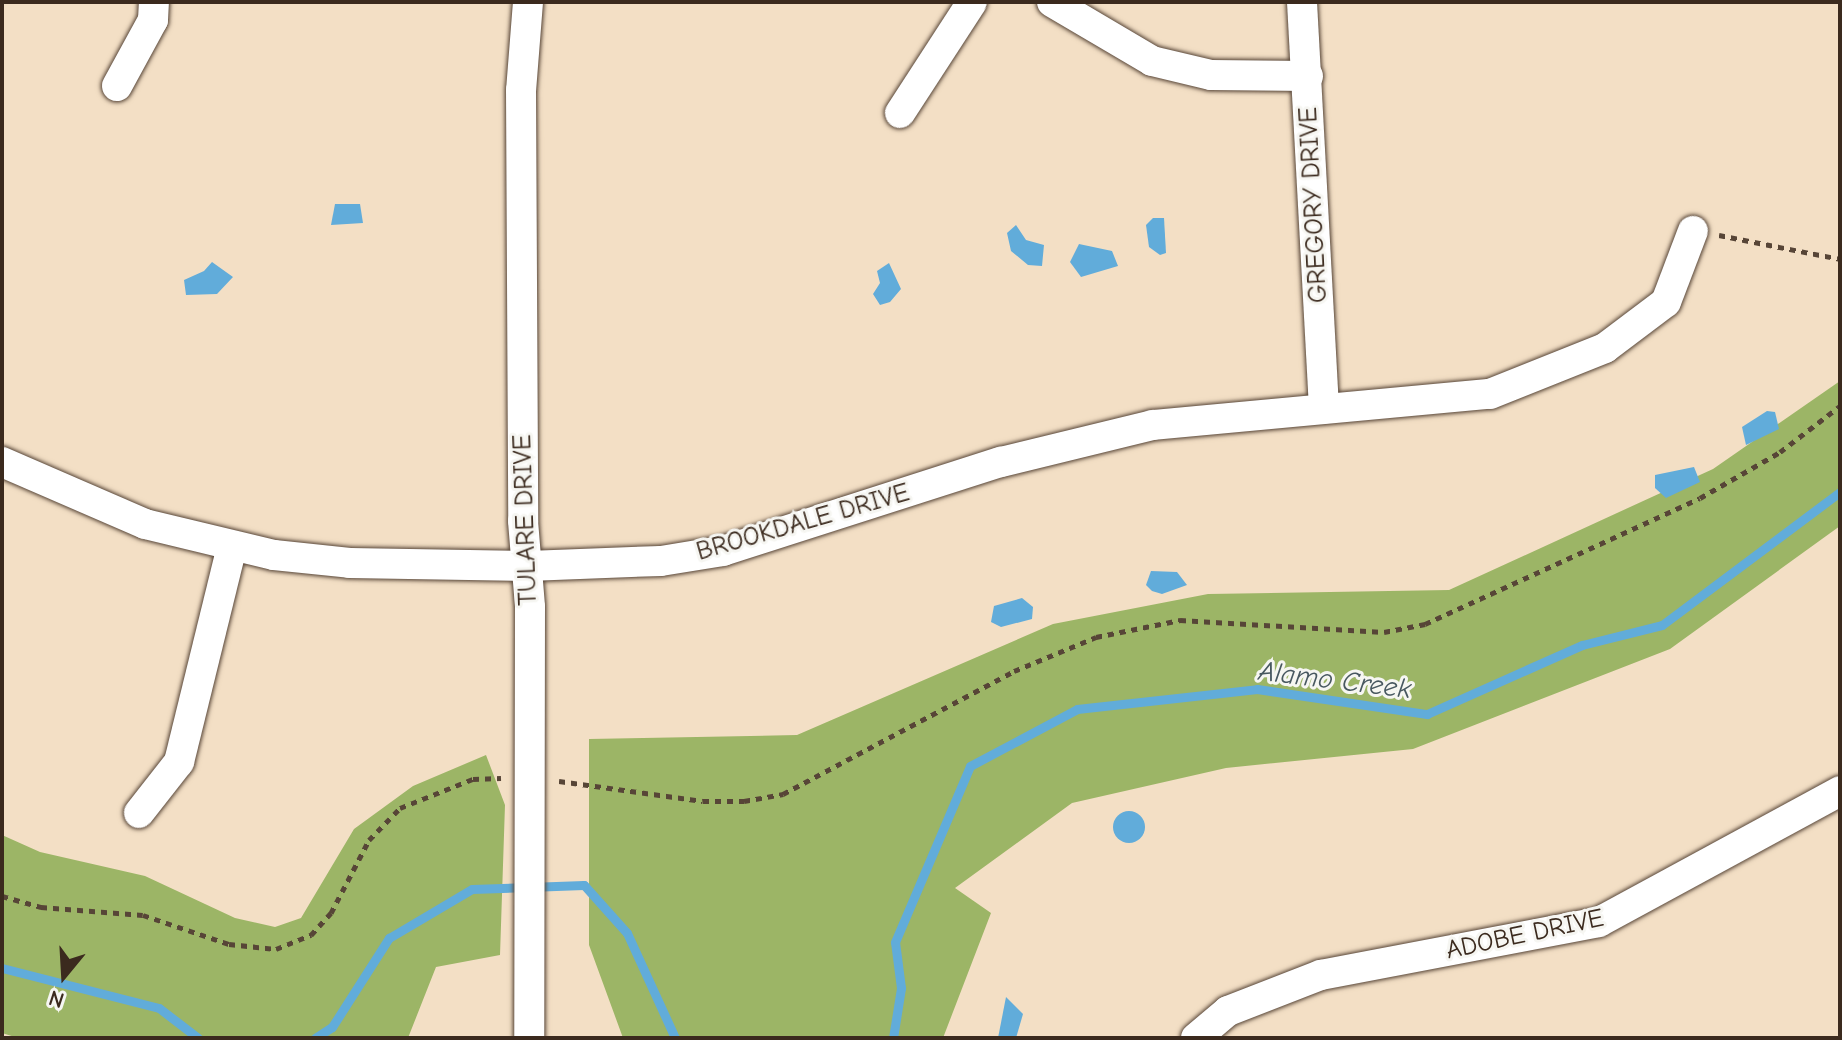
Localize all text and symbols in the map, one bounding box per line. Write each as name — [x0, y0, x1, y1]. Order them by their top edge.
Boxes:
street label: GREGORY DRIVE — [1293, 106, 1335, 304]
street label: TULARE DRIVE — [507, 434, 545, 606]
street label: BROOKDALE DRIVE — [693, 478, 913, 568]
water label: Alamo Creek — [1257, 654, 1413, 706]
street label: ADOBE DRIVE — [1443, 903, 1607, 967]
north arrow — [24, 936, 104, 1016]
text: N — [46, 984, 67, 1013]

